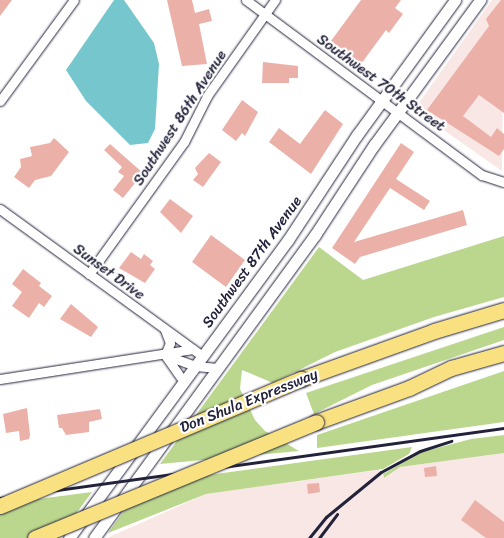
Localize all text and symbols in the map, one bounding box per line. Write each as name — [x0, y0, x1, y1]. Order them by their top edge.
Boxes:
street label: Southwest 70th Street — [313, 30, 449, 136]
street label: Southwest 86th Avenue — [129, 47, 231, 189]
street label: Southwest 87th Avenue — [198, 193, 306, 331]
street label: Sunset Drive — [70, 240, 148, 304]
street label: Don Shula Expressway — [178, 365, 320, 437]

